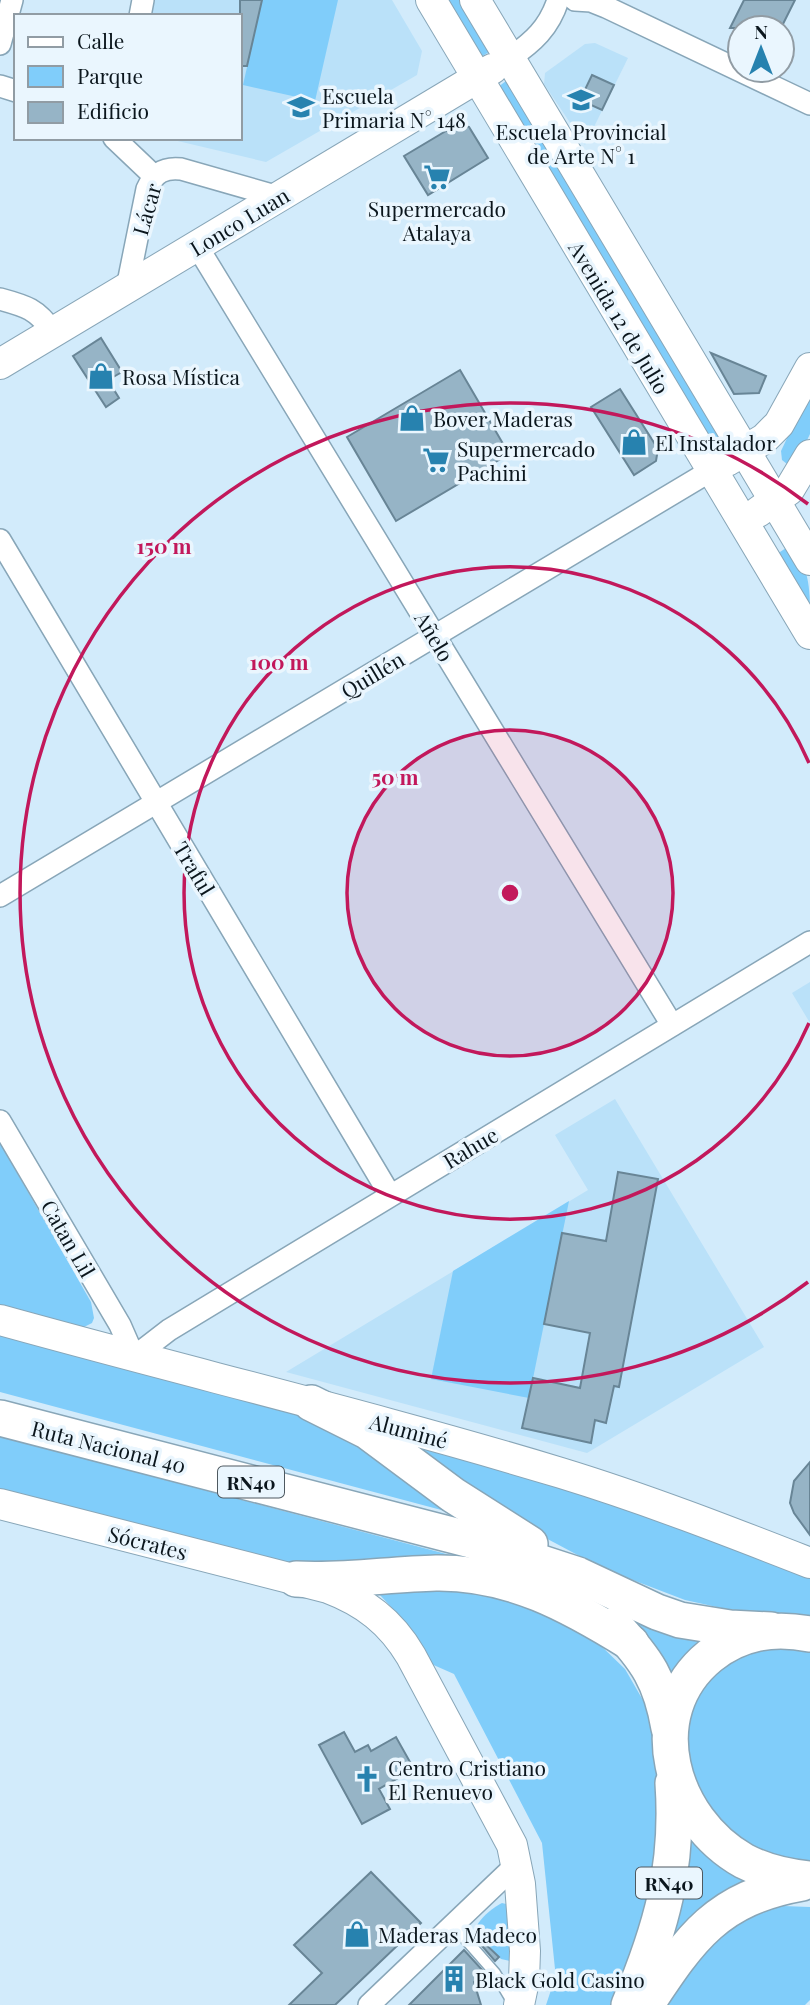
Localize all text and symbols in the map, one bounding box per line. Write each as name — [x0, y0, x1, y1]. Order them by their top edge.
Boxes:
legend — [14, 14, 242, 140]
north arrow — [726, 14, 796, 84]
text: N — [754, 18, 768, 44]
text: Calle — [77, 26, 124, 54]
text: Parque — [77, 61, 143, 89]
place label: Escuela Primaria N° 148 — [322, 81, 466, 133]
school or university icon: Escuela Provincial de Arte N° 1 — [566, 85, 596, 115]
school or university icon: Escuela Primaria N° 148 — [286, 92, 316, 122]
text: Edificio — [77, 96, 149, 124]
place label: Escuela Provincial de Arte N° 1 — [495, 117, 667, 169]
supermarket icon: Supermercado Atalaya — [422, 162, 452, 192]
street label: Lácar — [125, 179, 167, 238]
street label: Lonco Luan — [184, 180, 294, 262]
place label: Supermercado Atalaya — [368, 194, 506, 246]
street label: Avenida 12 de Julio — [563, 234, 677, 399]
shop icon: Rosa Mística — [86, 361, 116, 391]
place label: Rosa Mística — [122, 362, 241, 390]
shop icon: Bover Maderas — [397, 403, 427, 433]
place label: Bover Maderas — [433, 404, 573, 432]
shop icon: El Instalador — [619, 427, 649, 457]
place label: El Instalador — [655, 428, 776, 456]
place label: Supermercado Pachini — [457, 434, 595, 486]
supermarket icon: Supermercado Pachini — [421, 445, 451, 475]
text: 150 m — [137, 531, 191, 559]
street label: Añelo — [409, 605, 461, 666]
street label: Quillén — [335, 644, 409, 704]
text: 100 m — [249, 647, 309, 675]
text: 50 m — [371, 762, 419, 790]
street label: Traful — [168, 836, 222, 900]
centre of rings — [498, 881, 522, 905]
street label: Rahue — [437, 1120, 503, 1174]
street label: Catan Lil — [36, 1194, 102, 1282]
street label: Aluminé — [366, 1406, 451, 1454]
street label: Ruta Nacional 40 — [29, 1413, 189, 1479]
road number: RN40 — [218, 1466, 284, 1498]
street label: Sócrates — [106, 1519, 190, 1565]
place label: Centro Cristiano El Renuevo — [388, 1753, 546, 1805]
church icon: Centro Cristiano El Renuevo — [352, 1764, 382, 1794]
road number: RN40 — [636, 1868, 702, 1898]
shop icon: Maderas Madeco — [342, 1919, 372, 1949]
place label: Maderas Madeco — [378, 1920, 537, 1948]
building icon: Black Gold Casino — [439, 1964, 469, 1994]
place label: Black Gold Casino — [475, 1965, 645, 1993]

